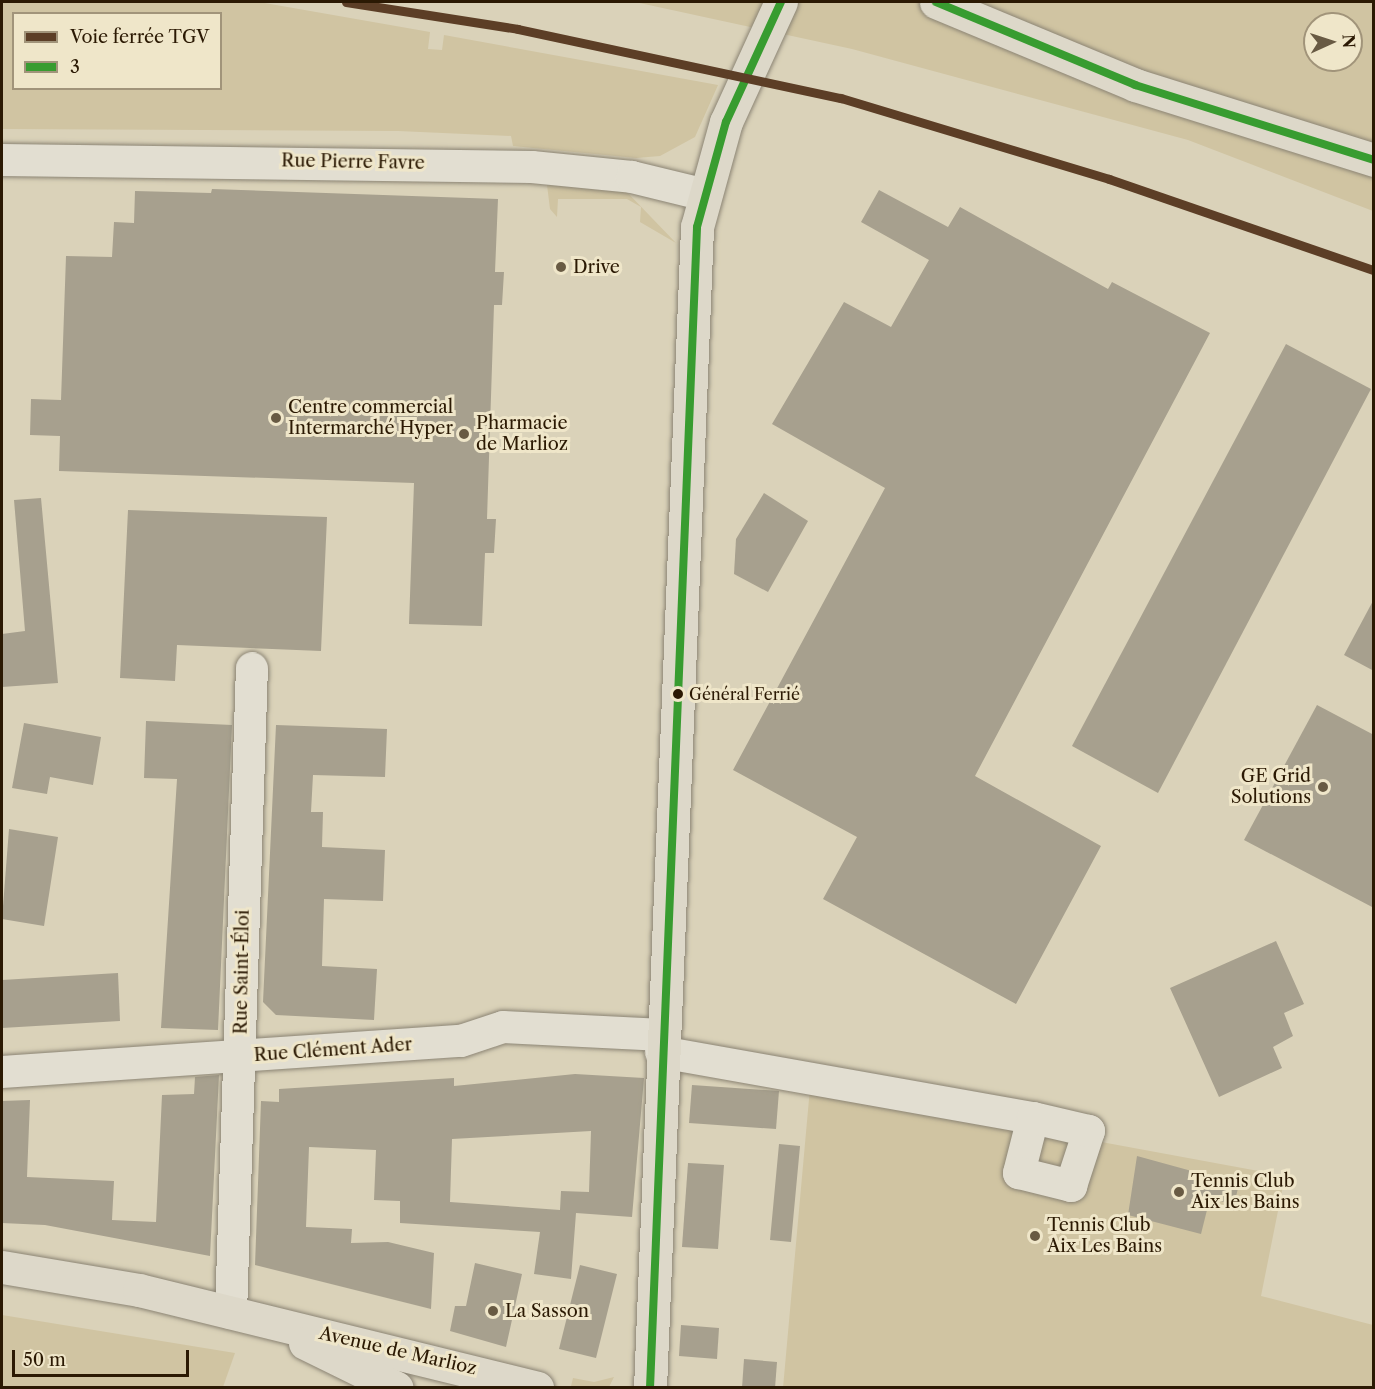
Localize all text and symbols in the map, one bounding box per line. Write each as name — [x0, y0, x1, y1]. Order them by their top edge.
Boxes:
legend — [12, 12, 222, 90]
north arrow — [1303, 12, 1363, 72]
text: Voie ferrée TGV — [70, 26, 209, 48]
text: N — [1339, 34, 1359, 49]
text: 3 — [70, 56, 80, 78]
street label: Rue Pierre Favre — [281, 150, 425, 174]
place label: Drive — [573, 256, 620, 278]
marker: Drive — [554, 260, 568, 274]
place label: Centre commercial Intermarché Hyper — [288, 397, 453, 440]
marker: Centre commercial Intermarché Hyper — [269, 411, 283, 425]
place label: Pharmacie de Marlioz — [476, 413, 568, 456]
marker: Pharmacie de Marlioz — [457, 427, 471, 441]
place label: Général Ferrié — [689, 684, 800, 704]
marker: Général Ferrié — [672, 688, 684, 700]
place label: GE Grid Solutions — [1231, 766, 1311, 808]
marker: GE Grid Solutions — [1316, 780, 1330, 794]
street label: Rue Saint-Éloi — [230, 909, 254, 1035]
street label: Rue Clément Ader — [253, 1034, 413, 1066]
place label: Tennis Club Aix les Bains — [1191, 1171, 1300, 1214]
marker: Tennis Club Aix les Bains — [1172, 1185, 1186, 1199]
place label: Tennis Club Aix Les Bains — [1047, 1215, 1162, 1258]
marker: Tennis Club Aix Les Bains — [1028, 1229, 1042, 1243]
place label: La Sasson — [505, 1300, 589, 1322]
marker: La Sasson — [486, 1304, 500, 1318]
street label: Avenue de Marlioz — [317, 1322, 479, 1380]
scale bar — [15, 1338, 192, 1376]
text: 50 m — [23, 1349, 66, 1371]

